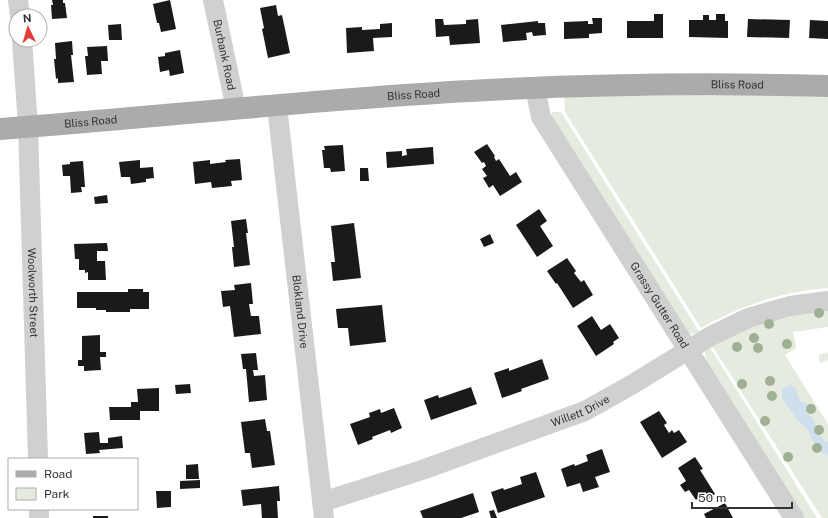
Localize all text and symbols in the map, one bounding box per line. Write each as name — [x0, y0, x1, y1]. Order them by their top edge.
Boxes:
north arrow — [8, 8, 48, 48]
text: N — [22, 12, 32, 24]
street label: Burbank Road — [211, 18, 238, 91]
street label: Bliss Road — [711, 78, 764, 91]
street label: Bliss Road — [387, 87, 441, 102]
street label: Bliss Road — [64, 113, 118, 130]
street label: Woolworth Street — [26, 248, 40, 338]
street label: Grassy Gutter Road — [628, 260, 691, 350]
street label: Blokland Drive — [290, 274, 311, 349]
street label: Willett Drive — [549, 393, 611, 429]
legend — [8, 458, 138, 510]
text: Road — [44, 467, 72, 481]
scale bar — [692, 484, 792, 510]
text: Park — [44, 487, 70, 501]
text: 50 m — [698, 491, 726, 505]

